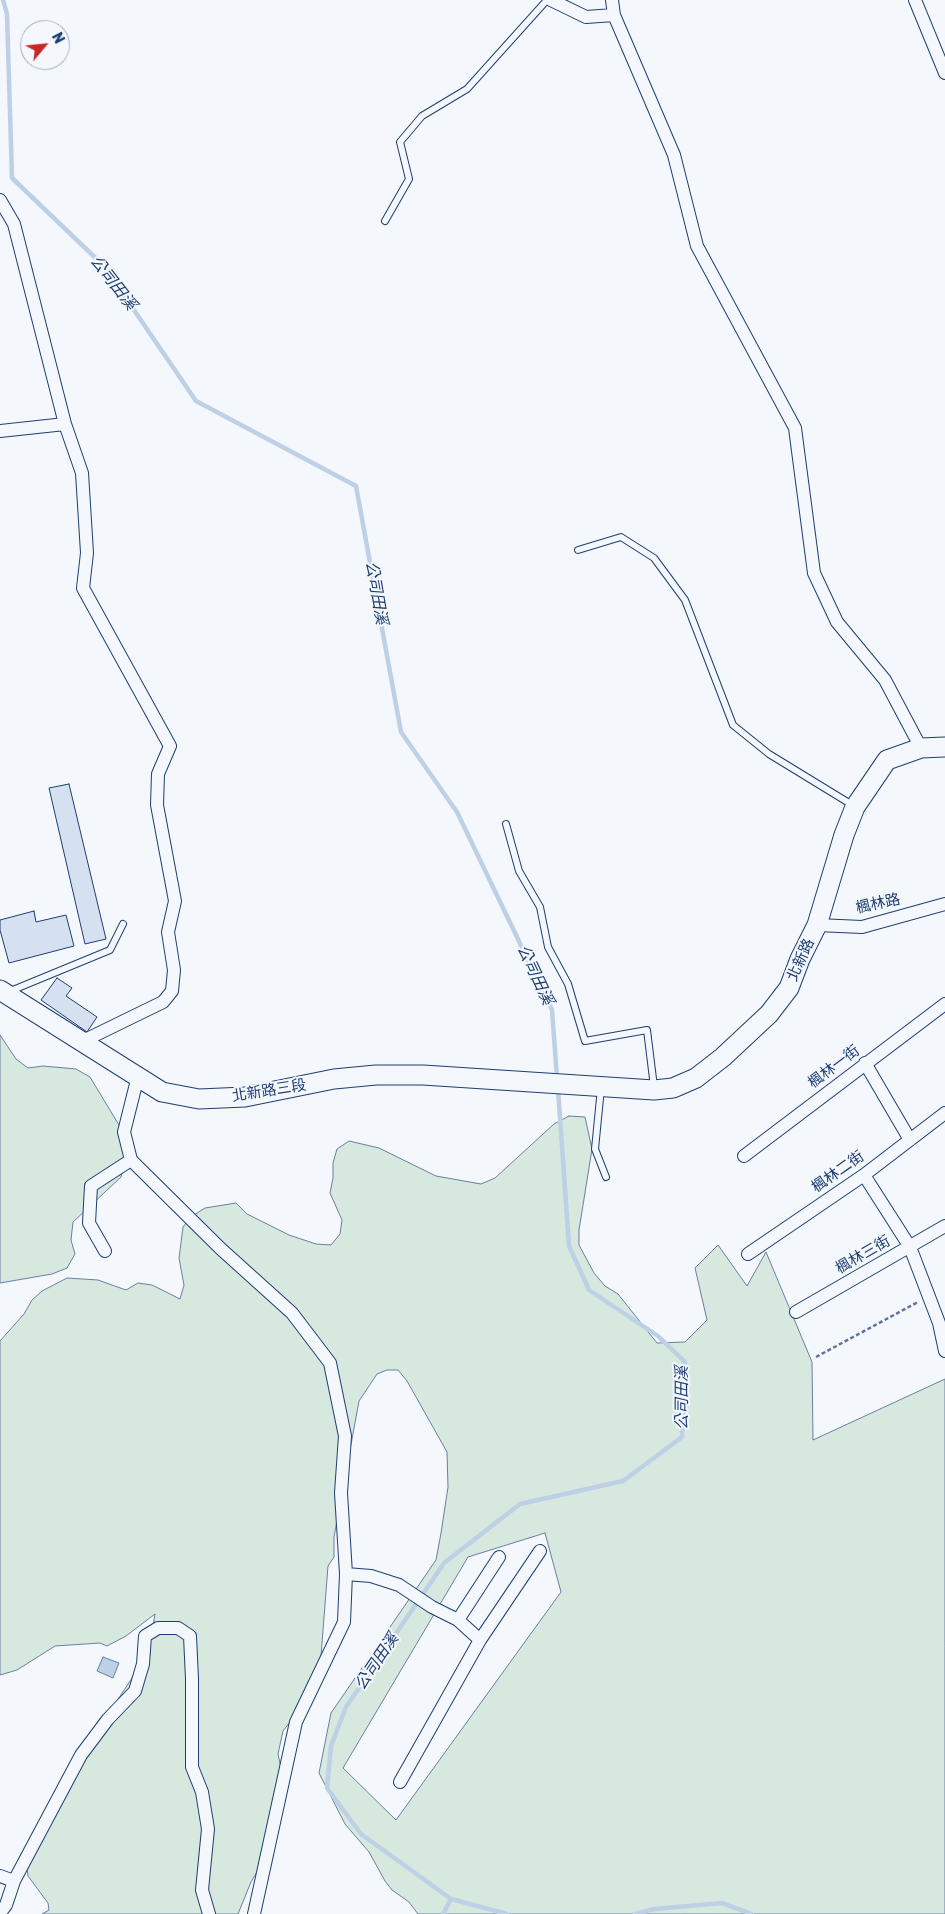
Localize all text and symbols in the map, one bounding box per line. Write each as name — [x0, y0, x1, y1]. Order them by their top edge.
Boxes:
north arrow — [20, 20, 70, 70]
text: N — [48, 30, 68, 47]
water label: 公司田溪 — [86, 252, 140, 314]
water label: 公司田溪 — [361, 560, 391, 626]
street label: 楓林路 — [854, 891, 902, 917]
street label: 北新路 — [784, 936, 818, 984]
water label: 公司田溪 — [513, 942, 557, 1008]
street label: 楓林一街 — [805, 1042, 863, 1092]
street label: 北新路三段 — [231, 1076, 307, 1106]
street label: 楓林二街 — [808, 1147, 868, 1197]
street label: 楓林三街 — [833, 1232, 893, 1278]
water label: 公司田溪 — [672, 1366, 692, 1430]
water label: 公司田溪 — [351, 1630, 403, 1694]

